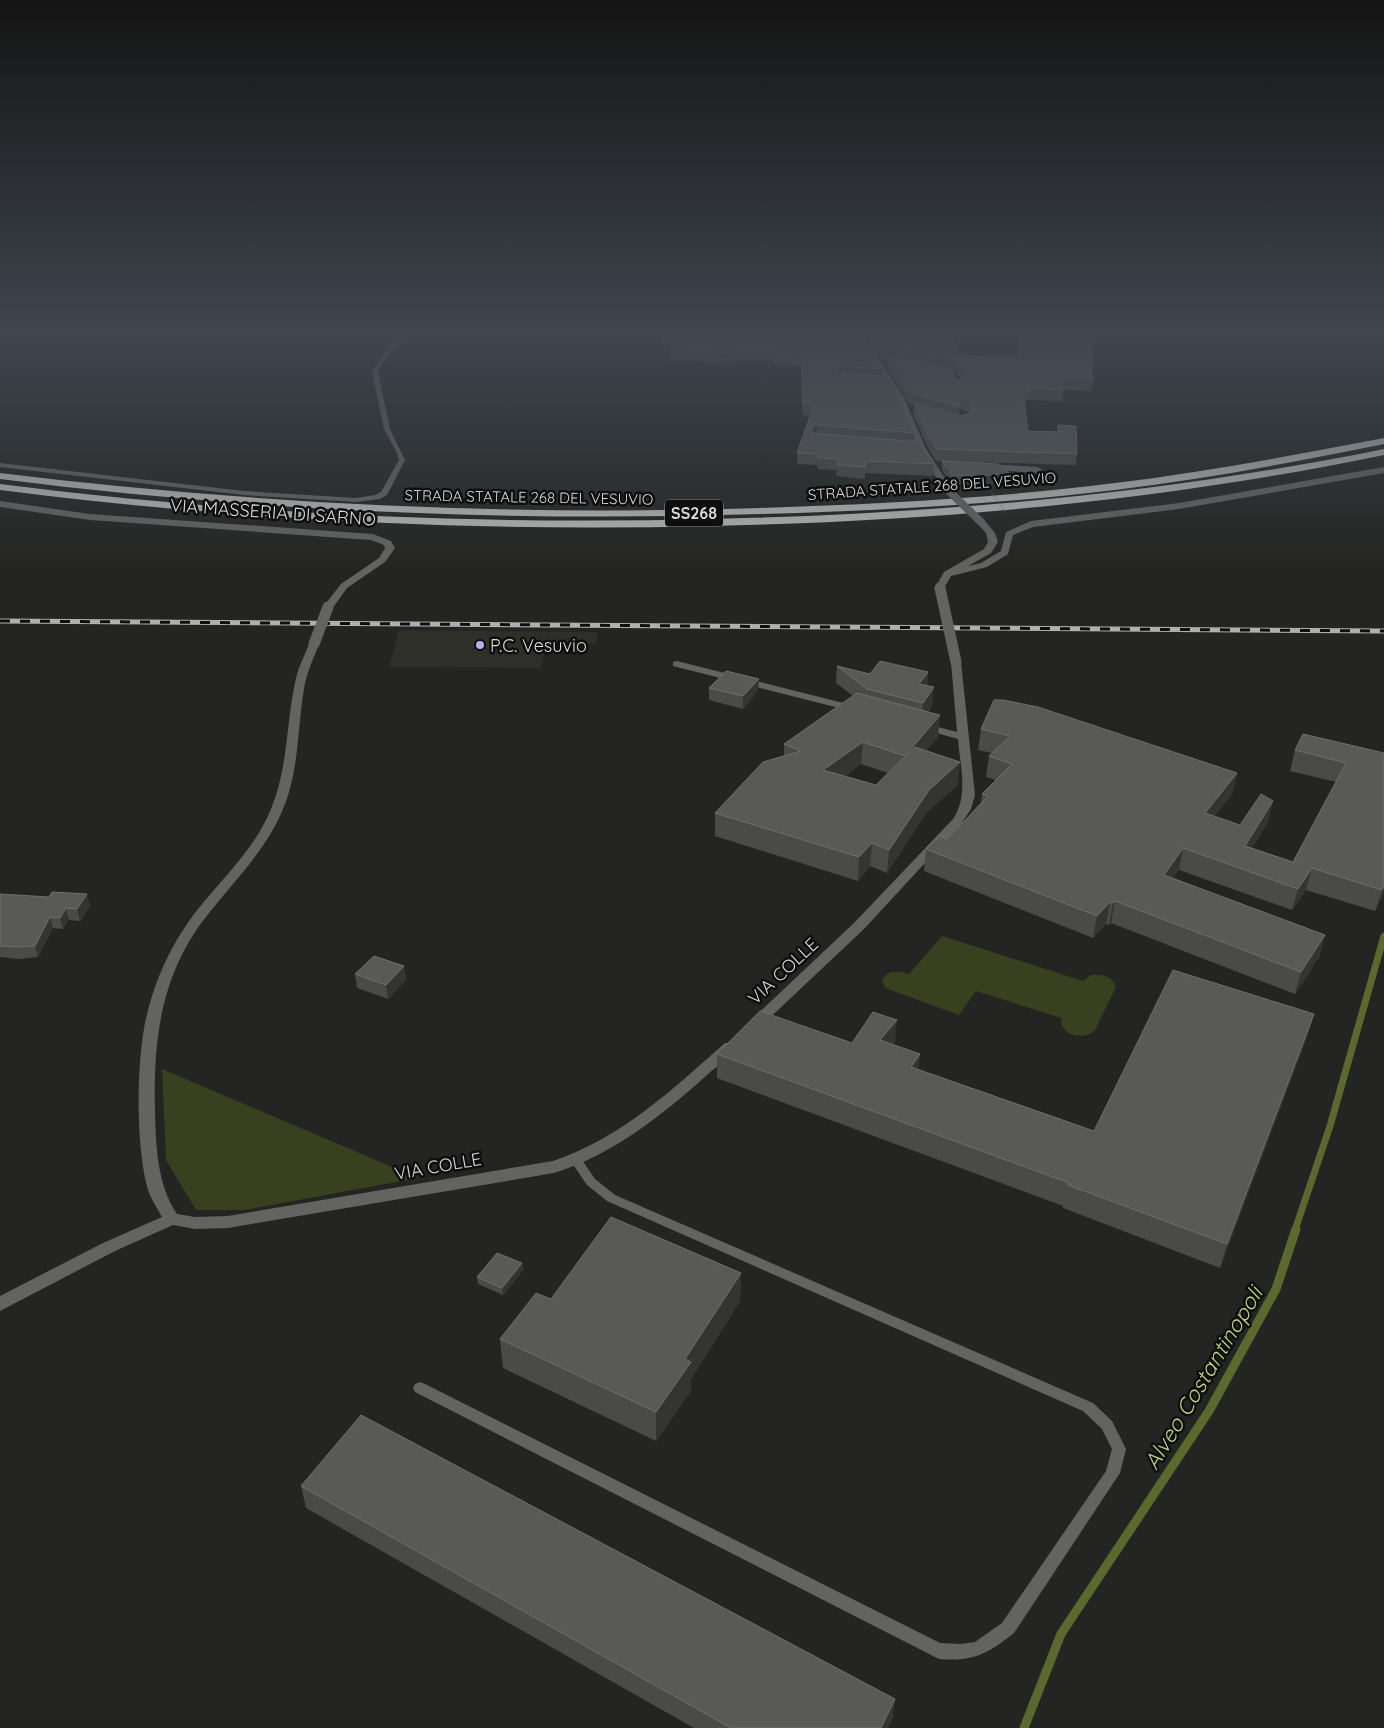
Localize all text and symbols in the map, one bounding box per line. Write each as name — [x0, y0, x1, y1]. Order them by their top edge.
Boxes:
street label: STRADA STATALE 268 DEL VESUVIO — [807, 468, 1057, 504]
street label: STRADA STATALE 268 DEL VESUVIO — [404, 485, 654, 509]
street label: VIA MASSERIA DI SARNO — [169, 493, 377, 531]
road number: SS268 — [665, 499, 723, 526]
place label: P.C. Vesuvio — [490, 634, 587, 657]
marker: P.C. Vesuvio — [474, 639, 486, 651]
street label: VIA COLLE — [743, 933, 823, 1009]
street label: VIA COLLE — [393, 1147, 483, 1185]
water label: Alveo Costantinopoli — [1137, 1280, 1270, 1474]

